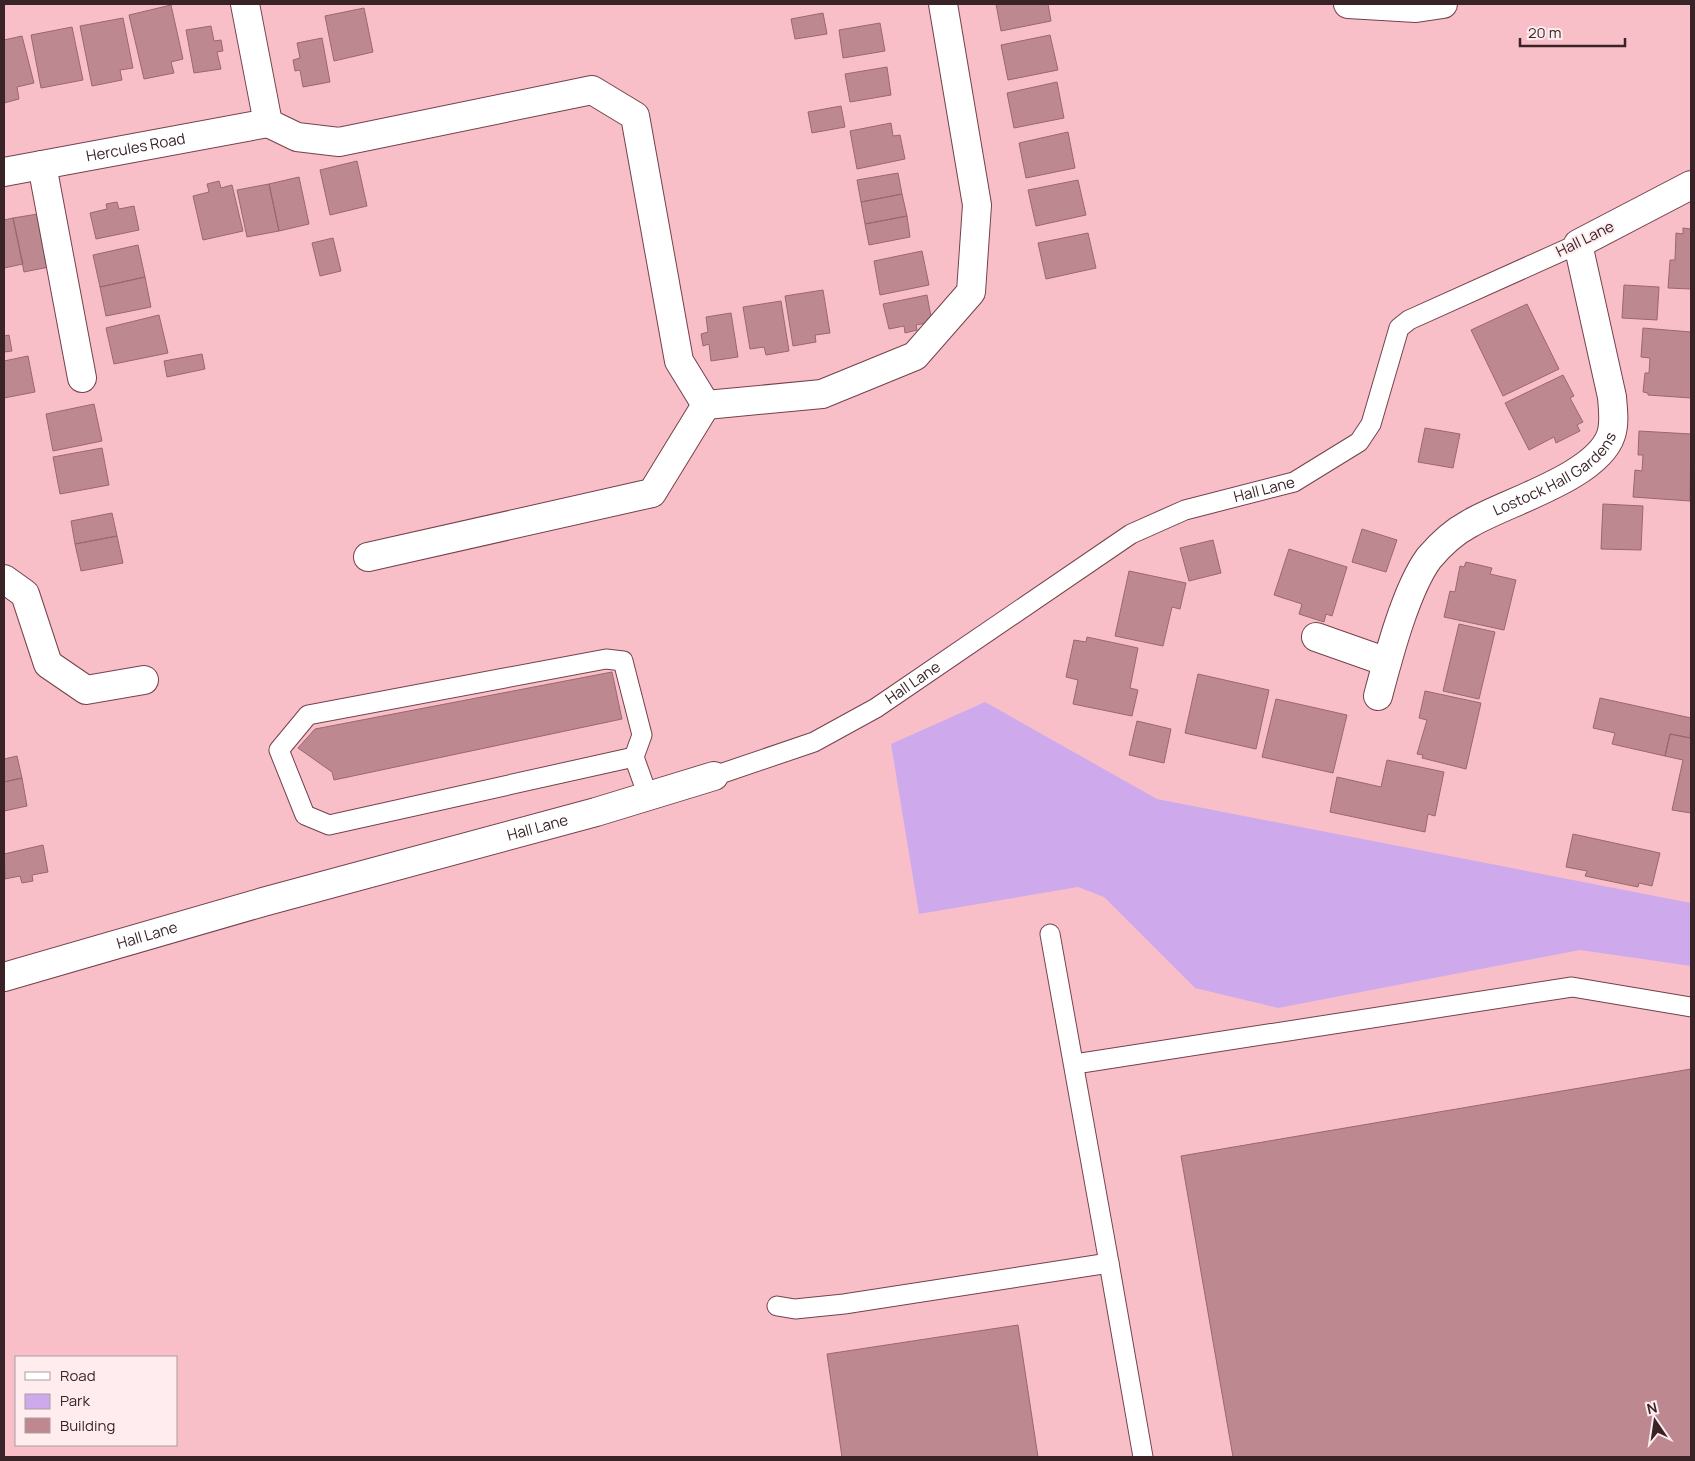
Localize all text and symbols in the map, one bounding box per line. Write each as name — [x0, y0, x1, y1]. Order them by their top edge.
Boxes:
scale bar — [1520, 15, 1625, 47]
text: 20 m — [1528, 22, 1561, 43]
street label: Hercules Road — [84, 128, 187, 167]
street label: Hall Lane — [1552, 215, 1618, 262]
street label: Lostock Hall Gardens — [1490, 429, 1621, 521]
street label: Hall Lane — [1231, 471, 1297, 507]
street label: Hall Lane — [881, 656, 944, 709]
street label: Hall Lane — [505, 809, 570, 846]
street label: Hall Lane — [114, 916, 180, 954]
legend — [15, 1356, 178, 1446]
text: Road — [60, 1365, 96, 1386]
text: Park — [60, 1390, 90, 1411]
north arrow — [1630, 1396, 1680, 1446]
text: N — [1645, 1397, 1659, 1418]
text: Building — [60, 1415, 115, 1436]

